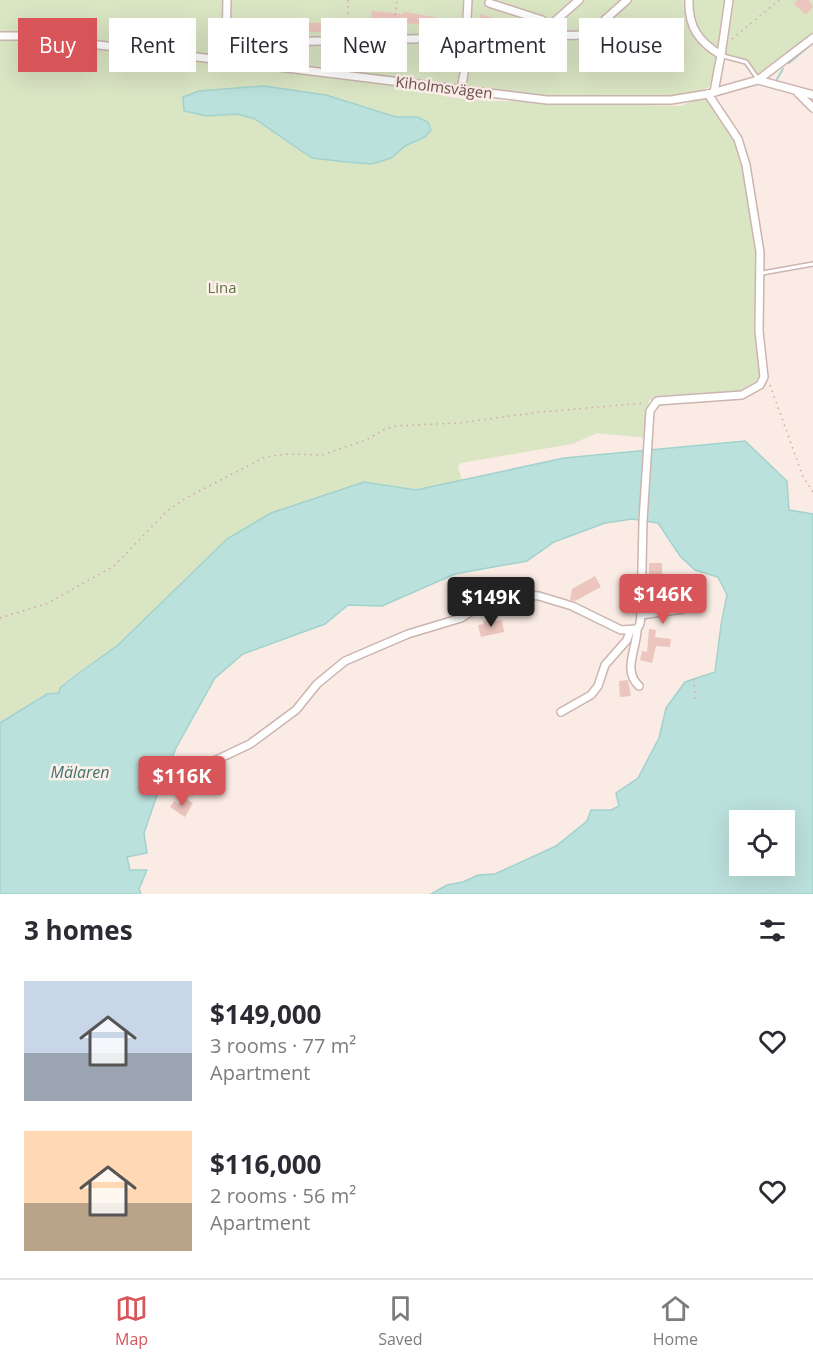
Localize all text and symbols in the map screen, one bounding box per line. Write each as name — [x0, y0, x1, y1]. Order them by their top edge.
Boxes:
chip: Buy — [18, 18, 97, 72]
chip: Rent — [109, 18, 196, 72]
chip: Filters — [208, 18, 309, 72]
chip: New — [321, 18, 407, 72]
chip: Apartment — [419, 18, 567, 72]
chip: House — [579, 18, 684, 72]
street label: Kiholmsvägen — [394, 71, 494, 103]
park label: Lina — [207, 277, 237, 297]
pin: $146K — [621, 574, 705, 625]
pin: $149K — [449, 577, 533, 628]
text: $146K — [633, 580, 693, 607]
text: $149K — [461, 583, 521, 610]
pin: $116K — [140, 756, 224, 807]
water label: Mälaren — [50, 761, 110, 783]
text: $116K — [152, 762, 212, 789]
map controls — [729, 810, 795, 876]
button: locate — [729, 810, 795, 876]
text: 3 homes — [24, 912, 133, 948]
icon: filters — [756, 914, 789, 947]
text: $149,000 — [210, 996, 321, 1032]
icon: home — [72, 1005, 144, 1077]
icon: heart — [756, 1025, 789, 1058]
text: 3 rooms · 77 m² — [210, 1032, 356, 1059]
text: Apartment — [210, 1059, 310, 1086]
text: $116,000 — [210, 1146, 321, 1182]
icon: home — [72, 1155, 144, 1227]
icon: heart — [756, 1175, 789, 1208]
text: 2 rooms · 56 m² — [210, 1182, 356, 1209]
text: Apartment — [210, 1209, 310, 1236]
tab: Map — [115, 1292, 148, 1350]
tab: Saved — [378, 1292, 423, 1350]
tab: Home — [653, 1292, 698, 1350]

